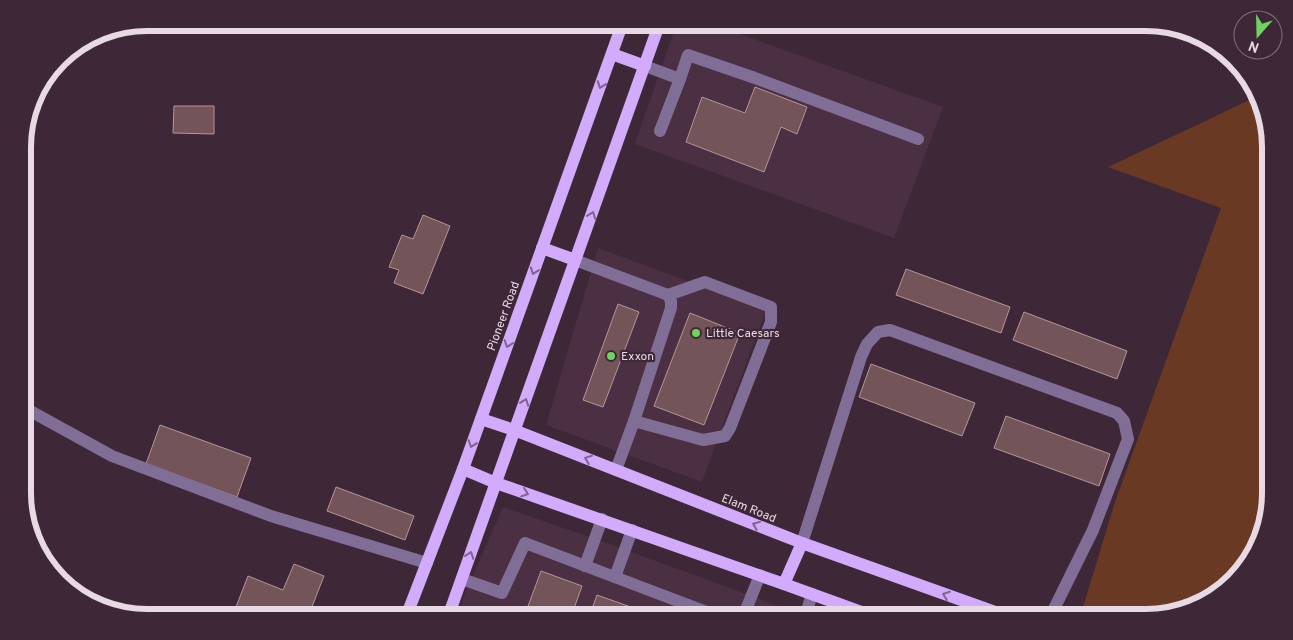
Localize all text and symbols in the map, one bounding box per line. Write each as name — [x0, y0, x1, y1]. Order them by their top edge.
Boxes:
north arrow — [1233, 10, 1283, 60]
text: N — [1246, 36, 1262, 56]
one-way arrow — [597, 80, 607, 89]
one-way arrow — [586, 211, 596, 219]
one-way arrow — [530, 266, 540, 275]
street label: Pioneer Road — [484, 279, 524, 353]
place label: Little Caesars — [706, 326, 780, 342]
marker: Little Caesars — [690, 327, 702, 339]
one-way arrow — [504, 339, 514, 347]
place label: Exxon — [621, 349, 654, 365]
marker: Exxon — [605, 350, 617, 362]
one-way arrow — [519, 398, 529, 407]
one-way arrow — [468, 439, 478, 448]
one-way arrow — [584, 455, 593, 465]
one-way arrow — [520, 487, 529, 497]
street label: Elam Road — [719, 491, 778, 527]
one-way arrow — [753, 521, 761, 531]
one-way arrow — [465, 551, 475, 560]
one-way arrow — [943, 591, 951, 601]

